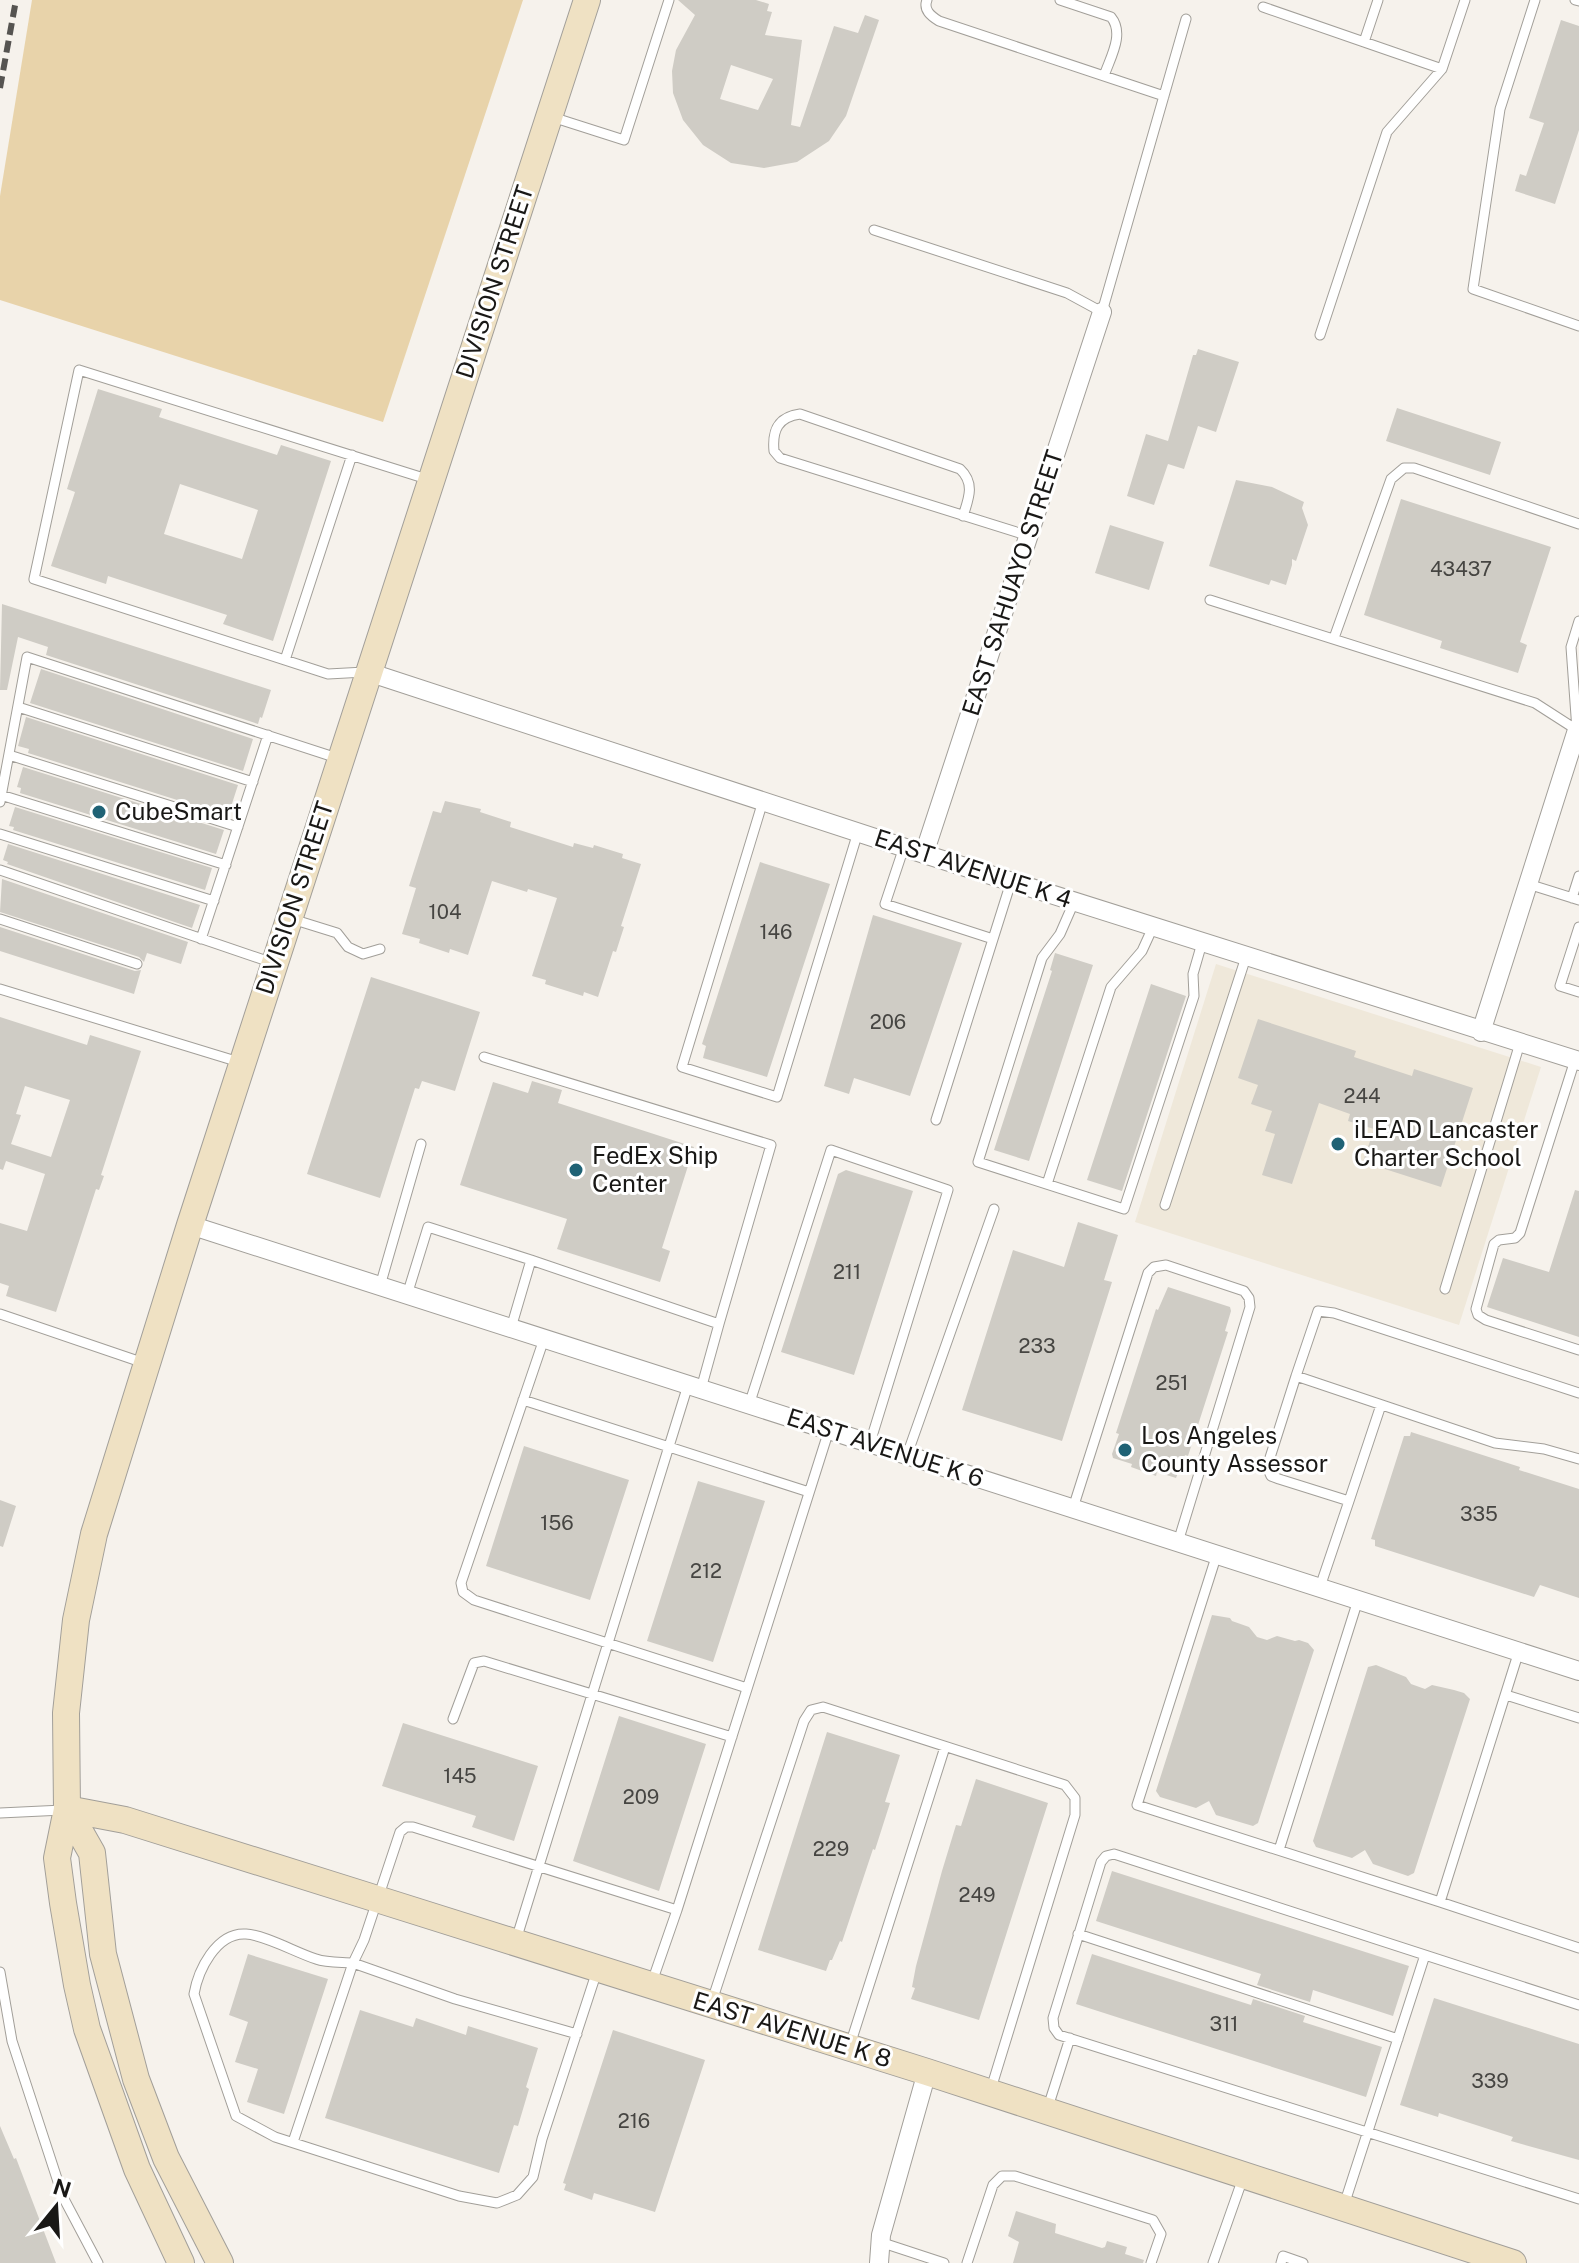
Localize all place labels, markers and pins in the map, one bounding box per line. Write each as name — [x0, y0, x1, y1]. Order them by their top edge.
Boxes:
place label: CubeSmart — [115, 797, 242, 825]
marker: CubeSmart — [90, 803, 108, 821]
place label: iLEAD Lancaster Charter School — [1354, 1115, 1539, 1171]
marker: iLEAD Lancaster Charter School — [1329, 1135, 1347, 1153]
place label: FedEx Ship Center — [592, 1141, 718, 1197]
marker: FedEx Ship Center — [567, 1161, 585, 1179]
place label: Los Angeles County Assessor — [1141, 1421, 1328, 1477]
marker: Los Angeles County Assessor — [1116, 1441, 1134, 1459]

